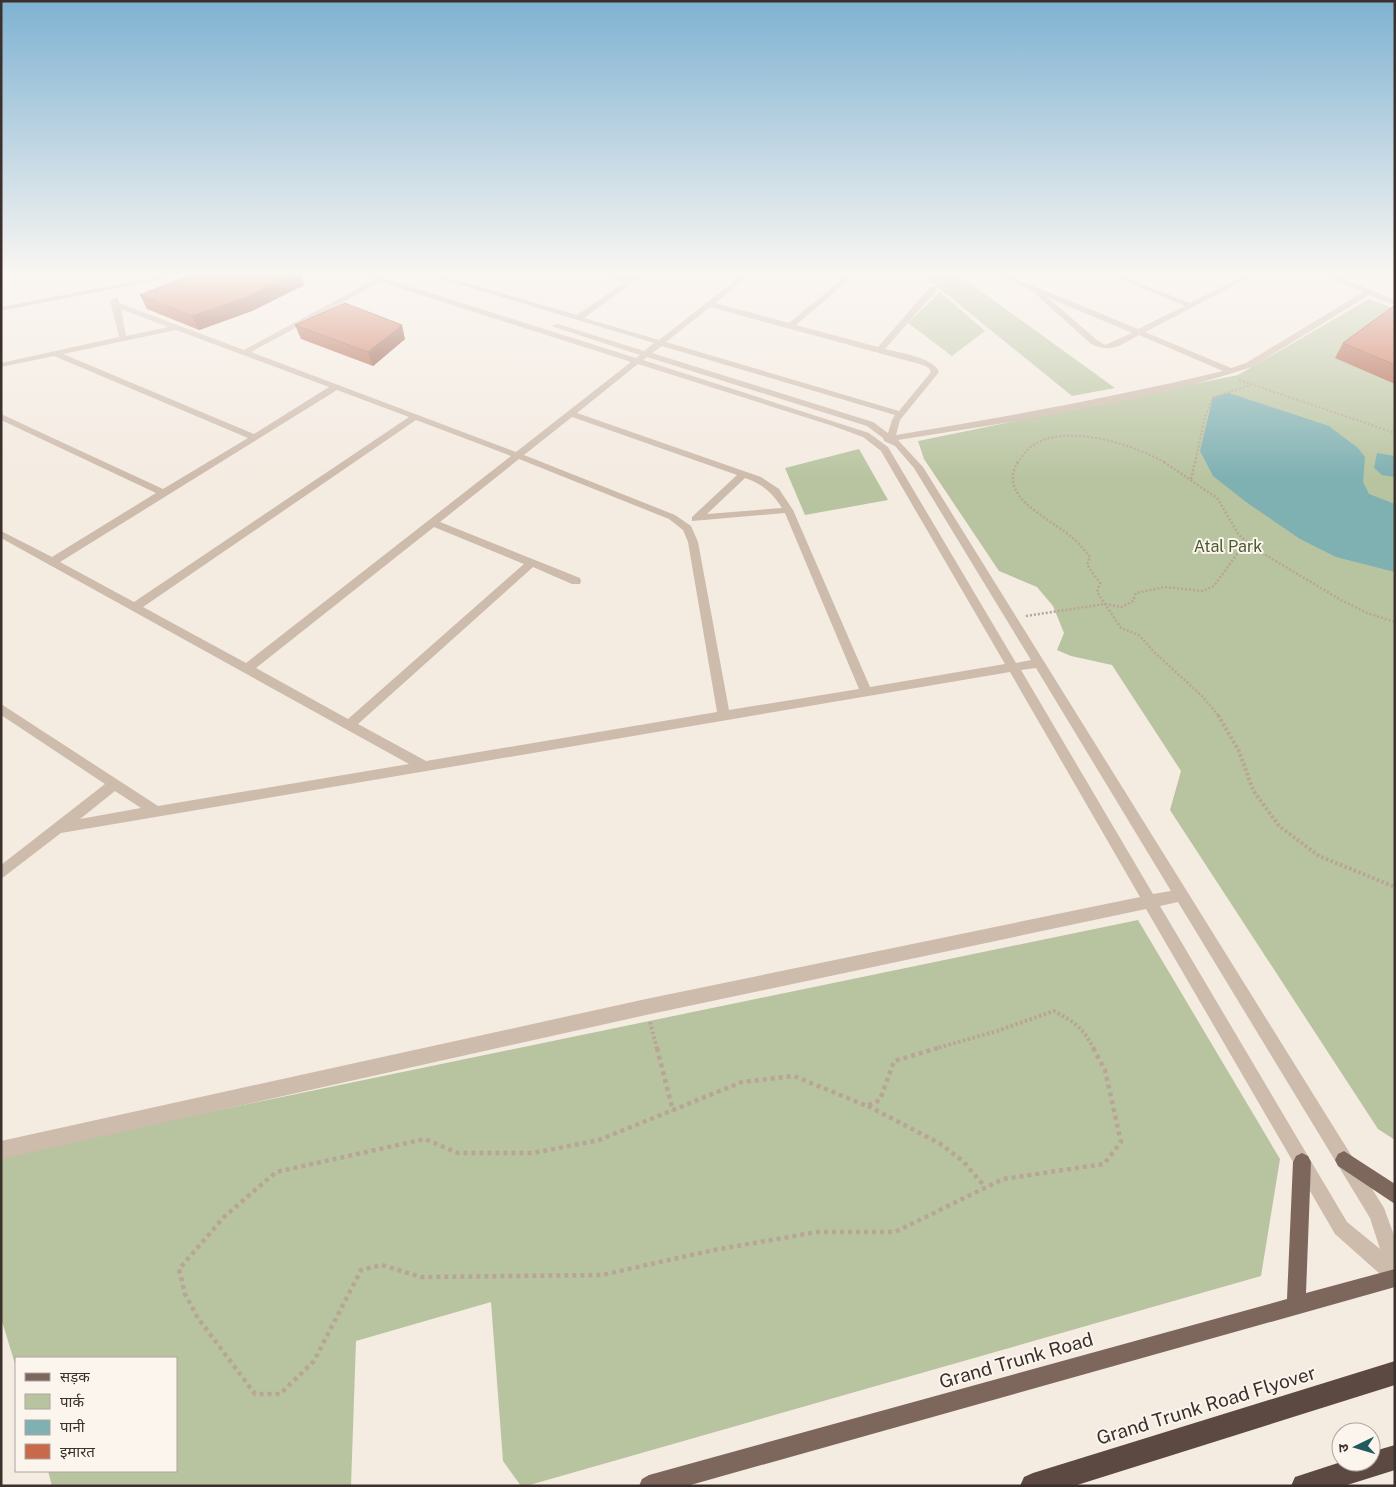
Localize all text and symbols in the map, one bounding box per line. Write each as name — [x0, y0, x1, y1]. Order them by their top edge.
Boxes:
park label: Atal Park — [1194, 537, 1262, 556]
street label: Grand Trunk Road — [937, 1328, 1095, 1392]
legend — [15, 1357, 178, 1472]
street label: Grand Trunk Road Flyover — [1094, 1361, 1318, 1449]
text: सड़क — [60, 1368, 90, 1385]
text: पार्क — [60, 1393, 84, 1410]
text: पानी — [60, 1418, 86, 1435]
north arrow — [1331, 1422, 1381, 1472]
text: इमारत — [60, 1443, 95, 1460]
text: उ — [1335, 1443, 1351, 1453]

